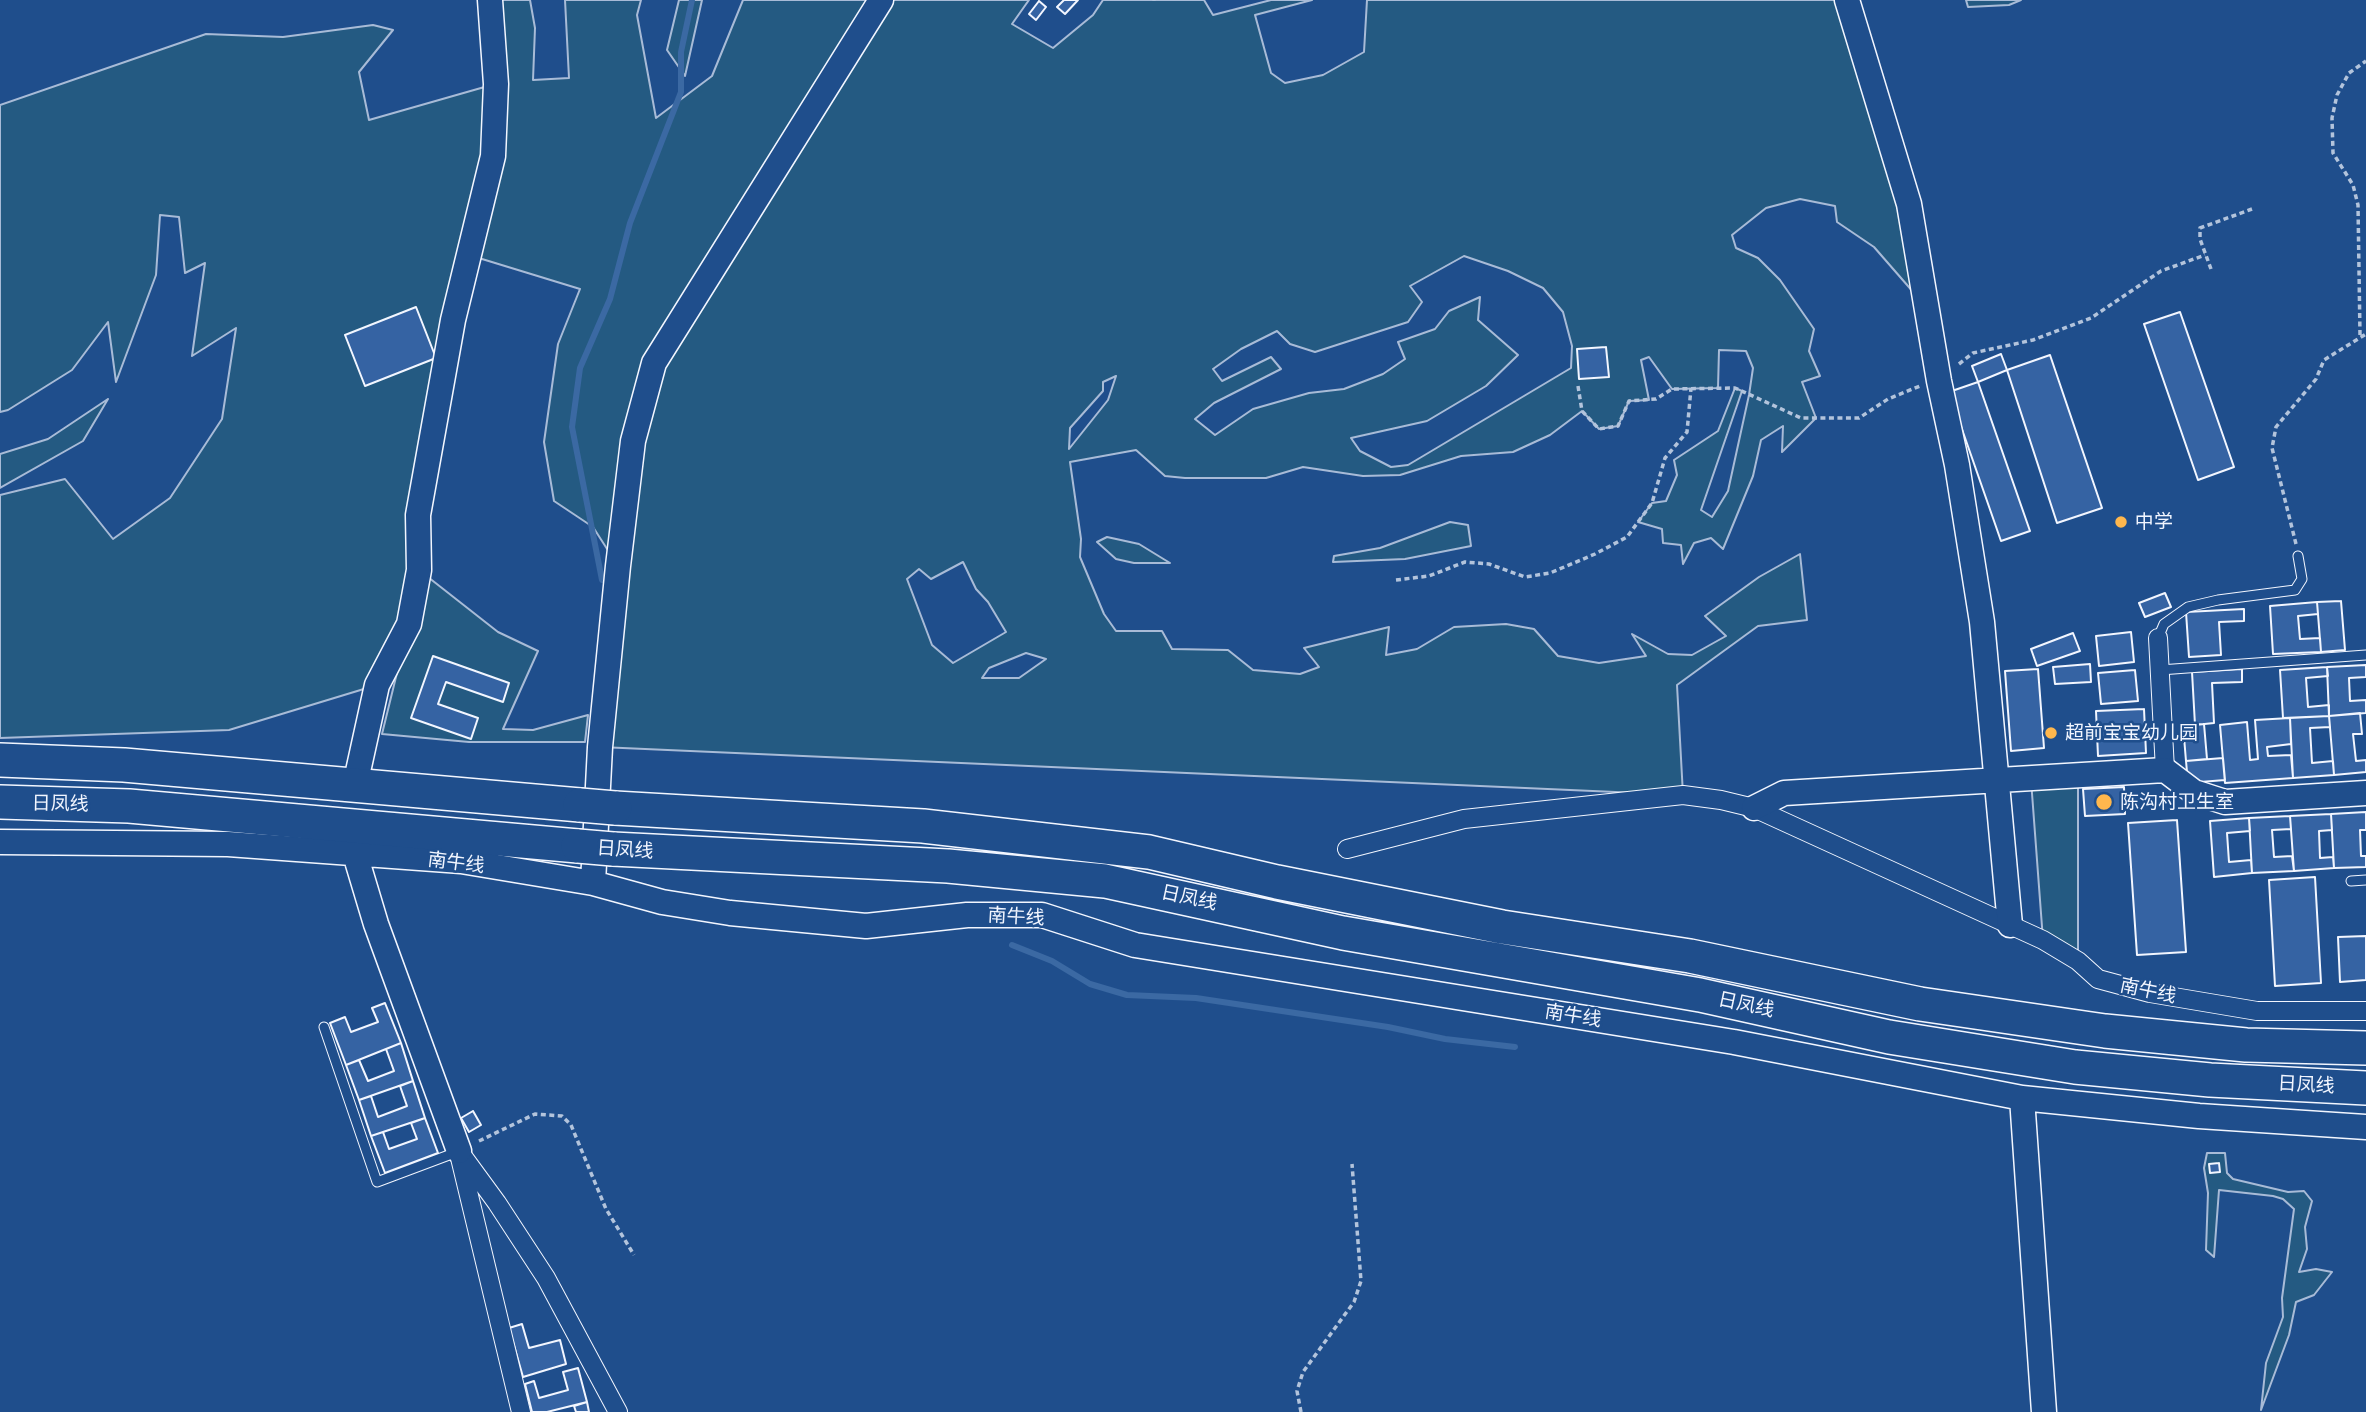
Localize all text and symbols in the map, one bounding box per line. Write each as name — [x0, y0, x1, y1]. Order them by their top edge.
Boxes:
place label: 中学 — [2135, 511, 2173, 533]
marker: 中学 — [2113, 514, 2129, 530]
place label: 超前宝宝幼儿园 — [2065, 722, 2198, 744]
marker: 超前宝宝幼儿园 — [2043, 725, 2059, 741]
place label: 陈沟村卫生室 — [2120, 791, 2234, 813]
street label: 日凤线 — [31, 792, 89, 816]
marker: 陈沟村卫生室 — [2094, 792, 2114, 812]
street label: 日凤线 — [596, 837, 654, 863]
street label: 南牛线 — [426, 848, 486, 878]
street label: 日凤线 — [1159, 881, 1219, 915]
street label: 南牛线 — [987, 904, 1045, 930]
street label: 南牛线 — [2118, 974, 2178, 1008]
street label: 日凤线 — [1716, 988, 1776, 1022]
street label: 南牛线 — [1543, 1000, 1603, 1032]
street label: 日凤线 — [2277, 1072, 2335, 1098]

